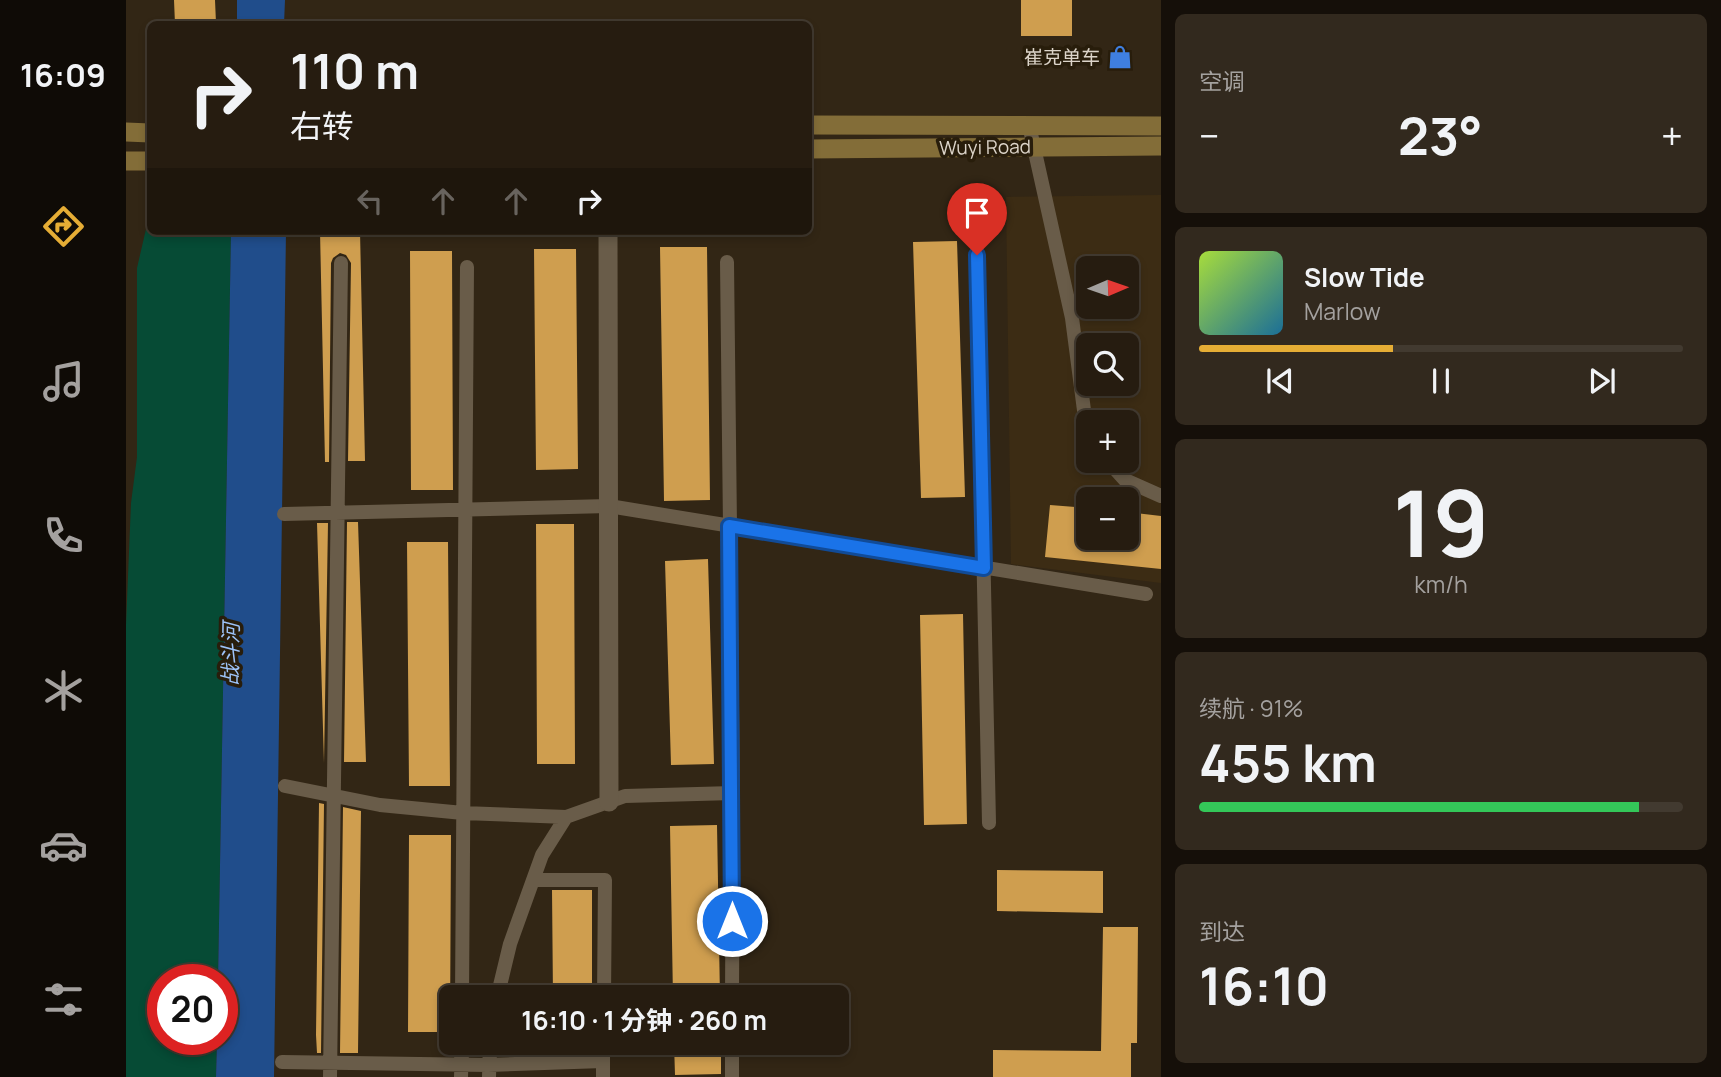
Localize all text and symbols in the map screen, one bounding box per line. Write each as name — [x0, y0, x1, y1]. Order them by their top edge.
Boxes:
text: 110 m — [290, 37, 419, 104]
shop icon: 崔克单车 — [1106, 43, 1134, 71]
place label: 崔克单车 — [1024, 44, 1100, 70]
icon: right — [175, 49, 266, 140]
text: 16:09 — [20, 53, 106, 97]
text: 空调 — [1199, 65, 1245, 97]
text: 23° — [1398, 100, 1483, 171]
text: 右转 — [290, 104, 354, 148]
text: − — [1199, 109, 1220, 161]
text: + — [1661, 109, 1683, 161]
street label: Wuyi Road — [939, 133, 1031, 161]
icon: left — [351, 182, 389, 220]
icon: ahead — [424, 182, 462, 220]
icon: ahead — [497, 182, 535, 220]
icon: right — [570, 182, 608, 220]
pin — [947, 183, 1007, 255]
icon: arrive — [958, 194, 996, 232]
icon: directions — [39, 202, 88, 251]
north arrow — [1076, 256, 1139, 318]
map controls — [1076, 256, 1139, 550]
text: Slow Tide — [1304, 259, 1425, 295]
text: Marlow — [1304, 295, 1381, 327]
button: search — [1076, 333, 1139, 396]
icon: music — [39, 357, 88, 406]
icon: previous — [1261, 362, 1299, 400]
icon: pause — [1422, 362, 1460, 400]
icon: next — [1583, 362, 1621, 400]
button: + — [1076, 410, 1139, 473]
text: 19 — [1393, 460, 1489, 584]
button: − — [1076, 487, 1139, 550]
icon: phone — [39, 511, 88, 560]
text: km/h — [1414, 568, 1468, 600]
water label: 战斗河 — [215, 618, 245, 686]
icon: climate — [39, 666, 88, 715]
text: 续航 · 91% — [1199, 692, 1303, 724]
text: 455 km — [1199, 727, 1377, 798]
icon: car — [39, 821, 88, 870]
position arrow — [695, 884, 769, 958]
text: 到达 — [1199, 915, 1245, 947]
text: 16:10 — [1199, 950, 1329, 1021]
speed limit sign: 20 — [147, 964, 238, 1055]
icon: filters — [39, 975, 88, 1024]
text: 16:10 · 1 分钟 · 260 m — [521, 1002, 767, 1038]

